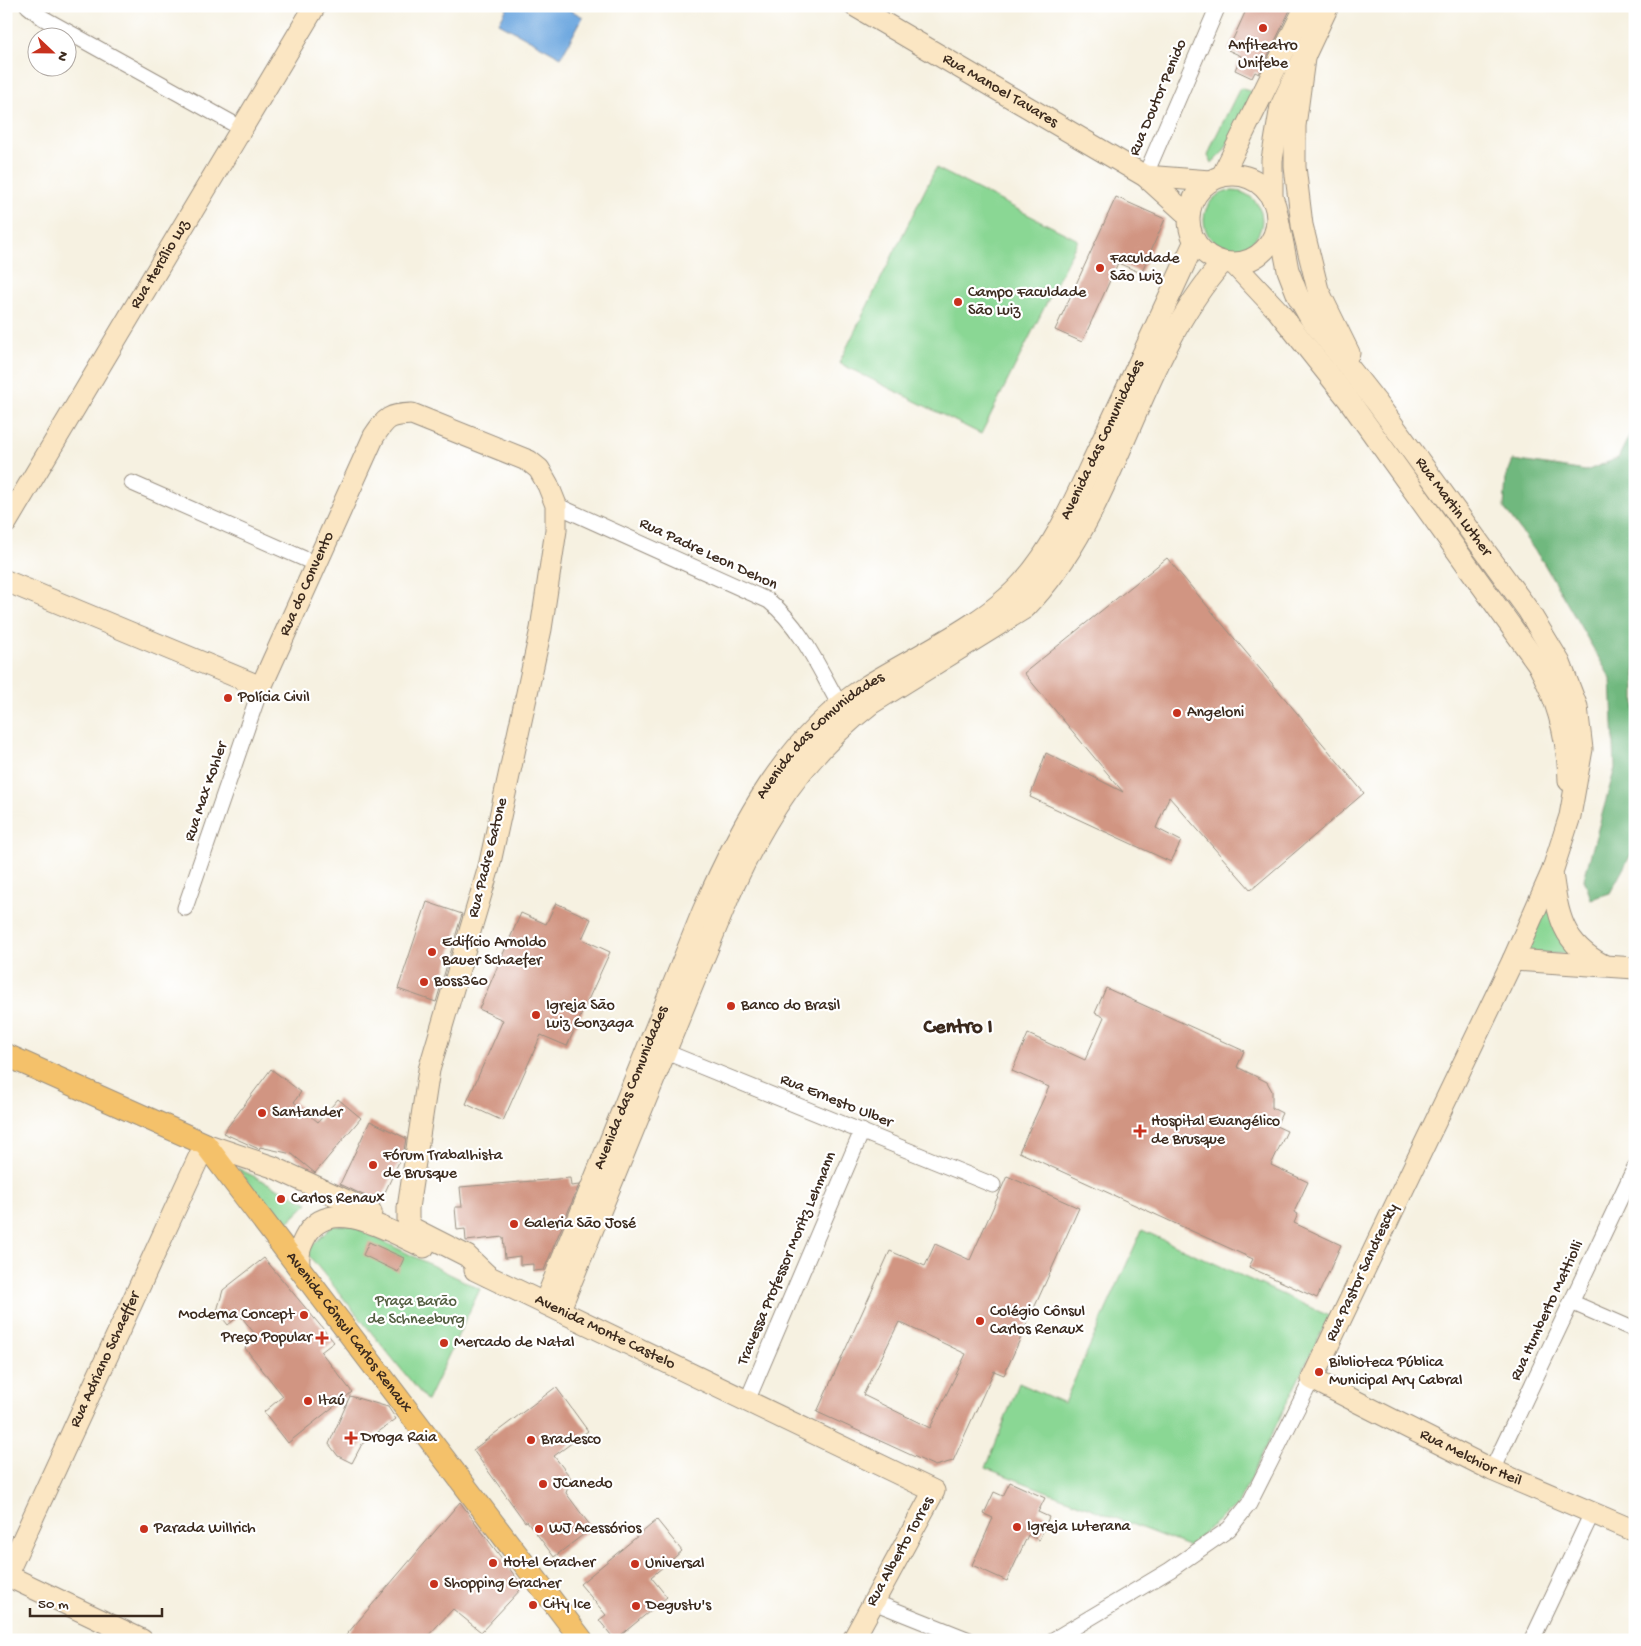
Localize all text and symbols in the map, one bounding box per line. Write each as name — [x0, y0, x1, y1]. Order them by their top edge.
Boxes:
marker: Anfiteatro Unifebe — [1257, 22, 1269, 34]
north arrow — [28, 28, 78, 78]
street label: Rua Doutor Penido — [1126, 37, 1192, 159]
place label: Anfiteatro Unifebe — [1228, 37, 1298, 74]
text: N — [52, 49, 71, 63]
street label: Rua Manoel Tavares — [939, 50, 1062, 133]
street label: Rua Hercílio Luz — [127, 216, 195, 312]
place label: Faculdade São Luiz — [1109, 250, 1180, 287]
marker: Faculdade São Luiz — [1094, 262, 1106, 274]
place label: Campo Faculdade São Luiz — [968, 284, 1087, 321]
marker: Campo Faculdade São Luiz — [952, 296, 964, 308]
street label: Avenida das Comunidades — [1057, 356, 1149, 523]
street label: Rua Martin Luther — [1410, 454, 1496, 561]
street label: Rua Padre Leon Dehon — [636, 515, 781, 596]
street label: Rua do Convento — [276, 529, 339, 639]
street label: Avenida das Comunidades — [753, 668, 889, 803]
place label: Polícia Civil — [237, 689, 310, 708]
marker: Polícia Civil — [222, 692, 234, 704]
place label: Angeloni — [1187, 704, 1244, 723]
marker: Angeloni — [1171, 707, 1183, 719]
street label: Rua Max Kohler — [181, 739, 233, 844]
street label: Rua Padre Gatone — [465, 795, 513, 920]
place label: Edifício Arnoldo Bauer Schaefer — [441, 934, 546, 971]
marker: Edifício Arnoldo Bauer Schaefer — [426, 946, 438, 958]
place label: Boss360 — [433, 973, 488, 992]
marker: Boss360 — [418, 976, 430, 988]
place label: Igreja São Luiz Gonzaga — [546, 997, 635, 1034]
place label: Banco do Brasil — [740, 997, 840, 1016]
marker: Banco do Brasil — [725, 1000, 737, 1012]
street label: Avenida das Comunidades — [590, 1002, 673, 1172]
marker: Igreja São Luiz Gonzaga — [530, 1009, 542, 1021]
district label: Centro I — [922, 1016, 993, 1041]
street label: Rua Ernesto Ulber — [777, 1071, 896, 1134]
place label: Santander — [272, 1104, 344, 1123]
marker: Santander — [256, 1107, 268, 1119]
place label: Hospital Evangélico de Brusque — [1151, 1113, 1280, 1150]
marker: Hospital Evangélico de Brusque — [1133, 1124, 1147, 1138]
place label: Fórum Trabalhista de Brusque — [382, 1147, 504, 1184]
street label: Travessa Professor Moritz Lehmann — [734, 1149, 842, 1370]
marker: Fórum Trabalhista de Brusque — [367, 1159, 379, 1171]
place label: Carlos Renaux — [291, 1190, 385, 1209]
marker: Carlos Renaux — [275, 1193, 287, 1205]
street label: Rua Pastor Sandrescky — [1323, 1201, 1403, 1345]
place label: Galeria São José — [524, 1215, 637, 1234]
marker: Galeria São José — [508, 1218, 520, 1230]
street label: Rua Humberto Mattiolli — [1507, 1238, 1589, 1384]
street label: Avenida Cônsul Carlos Renaux — [281, 1248, 416, 1417]
street label: Rua Adriano Schaeffer — [66, 1288, 146, 1431]
street label: Avenida Monte Castelo — [531, 1291, 678, 1374]
park label: Praça Barão de Schneeburg — [367, 1293, 465, 1330]
place label: Colégio Cônsul Carlos Renaux — [990, 1303, 1085, 1340]
place label: Moderna Concept — [178, 1306, 295, 1325]
marker: Moderna Concept — [298, 1309, 310, 1321]
marker: Colégio Cônsul Carlos Renaux — [974, 1315, 986, 1327]
place label: Preço Popular — [220, 1329, 313, 1348]
marker: Preço Popular — [316, 1332, 328, 1344]
place label: Mercado de Natal — [454, 1334, 575, 1353]
marker: Mercado de Natal — [438, 1337, 450, 1349]
place label: Biblioteca Pública Municipal Ary Cabral — [1328, 1354, 1463, 1391]
marker: Biblioteca Pública Municipal Ary Cabral — [1313, 1366, 1325, 1378]
place label: Itaú — [318, 1392, 345, 1411]
marker: Itaú — [302, 1395, 314, 1407]
street label: Rua Melchior Heil — [1416, 1425, 1525, 1491]
place label: Droga Raia — [360, 1429, 438, 1448]
place label: Bradesco — [540, 1431, 601, 1450]
marker: Droga Raia — [345, 1432, 357, 1444]
marker: Bradesco — [525, 1434, 537, 1446]
place label: JCanedo — [553, 1475, 613, 1494]
marker: JCanedo — [537, 1478, 549, 1490]
street label: Rua Alberto Torres — [863, 1493, 940, 1610]
place label: Igreja Luterana — [1027, 1518, 1132, 1537]
place label: Parada Willrich — [153, 1520, 256, 1539]
place label: WJ Acessórios — [549, 1520, 643, 1539]
marker: Igreja Luterana — [1011, 1521, 1023, 1533]
marker: Parada Willrich — [138, 1523, 150, 1535]
marker: WJ Acessórios — [533, 1523, 545, 1535]
place label: Hotel Gracher — [503, 1554, 596, 1573]
place label: Universal — [645, 1555, 705, 1574]
marker: Hotel Gracher — [487, 1557, 499, 1569]
marker: Universal — [629, 1558, 641, 1570]
place label: Shopping Gracher — [444, 1575, 562, 1594]
marker: Shopping Gracher — [428, 1578, 440, 1590]
scale bar — [30, 1586, 162, 1618]
text: 50 m — [38, 1596, 69, 1614]
place label: City Ice — [543, 1596, 592, 1615]
place label: Degustu's — [645, 1597, 712, 1616]
marker: City Ice — [527, 1599, 539, 1611]
marker: Degustu's — [630, 1600, 642, 1612]

